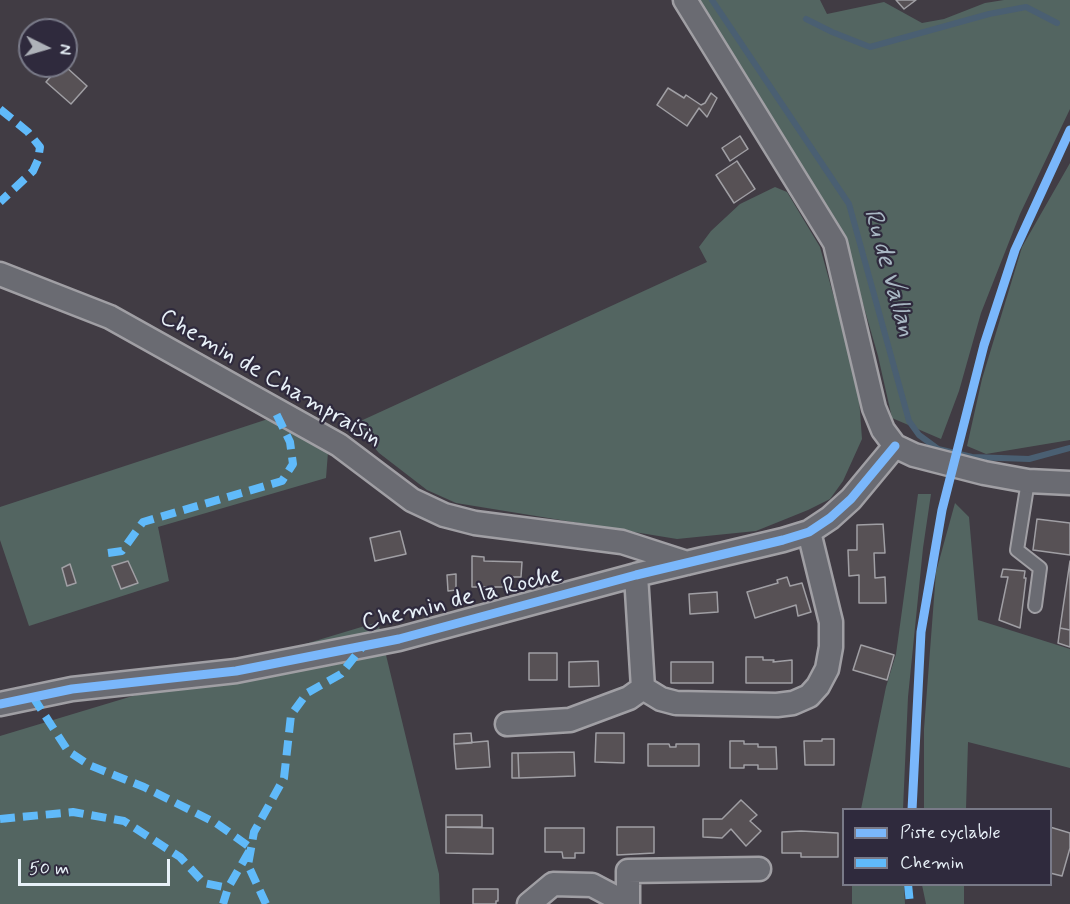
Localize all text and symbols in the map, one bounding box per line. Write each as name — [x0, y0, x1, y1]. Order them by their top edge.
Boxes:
north arrow — [18, 18, 78, 78]
text: N — [54, 43, 75, 56]
water label: Ru de Vallan — [855, 205, 921, 341]
street label: Chemin de Champraisin — [154, 304, 386, 454]
street label: Chemin de la Roche — [359, 561, 565, 639]
legend — [842, 808, 1052, 886]
text: Piste cyclable — [900, 821, 1001, 845]
scale bar — [21, 847, 172, 885]
text: Chemin — [900, 851, 964, 875]
text: 50 m — [29, 857, 69, 881]

